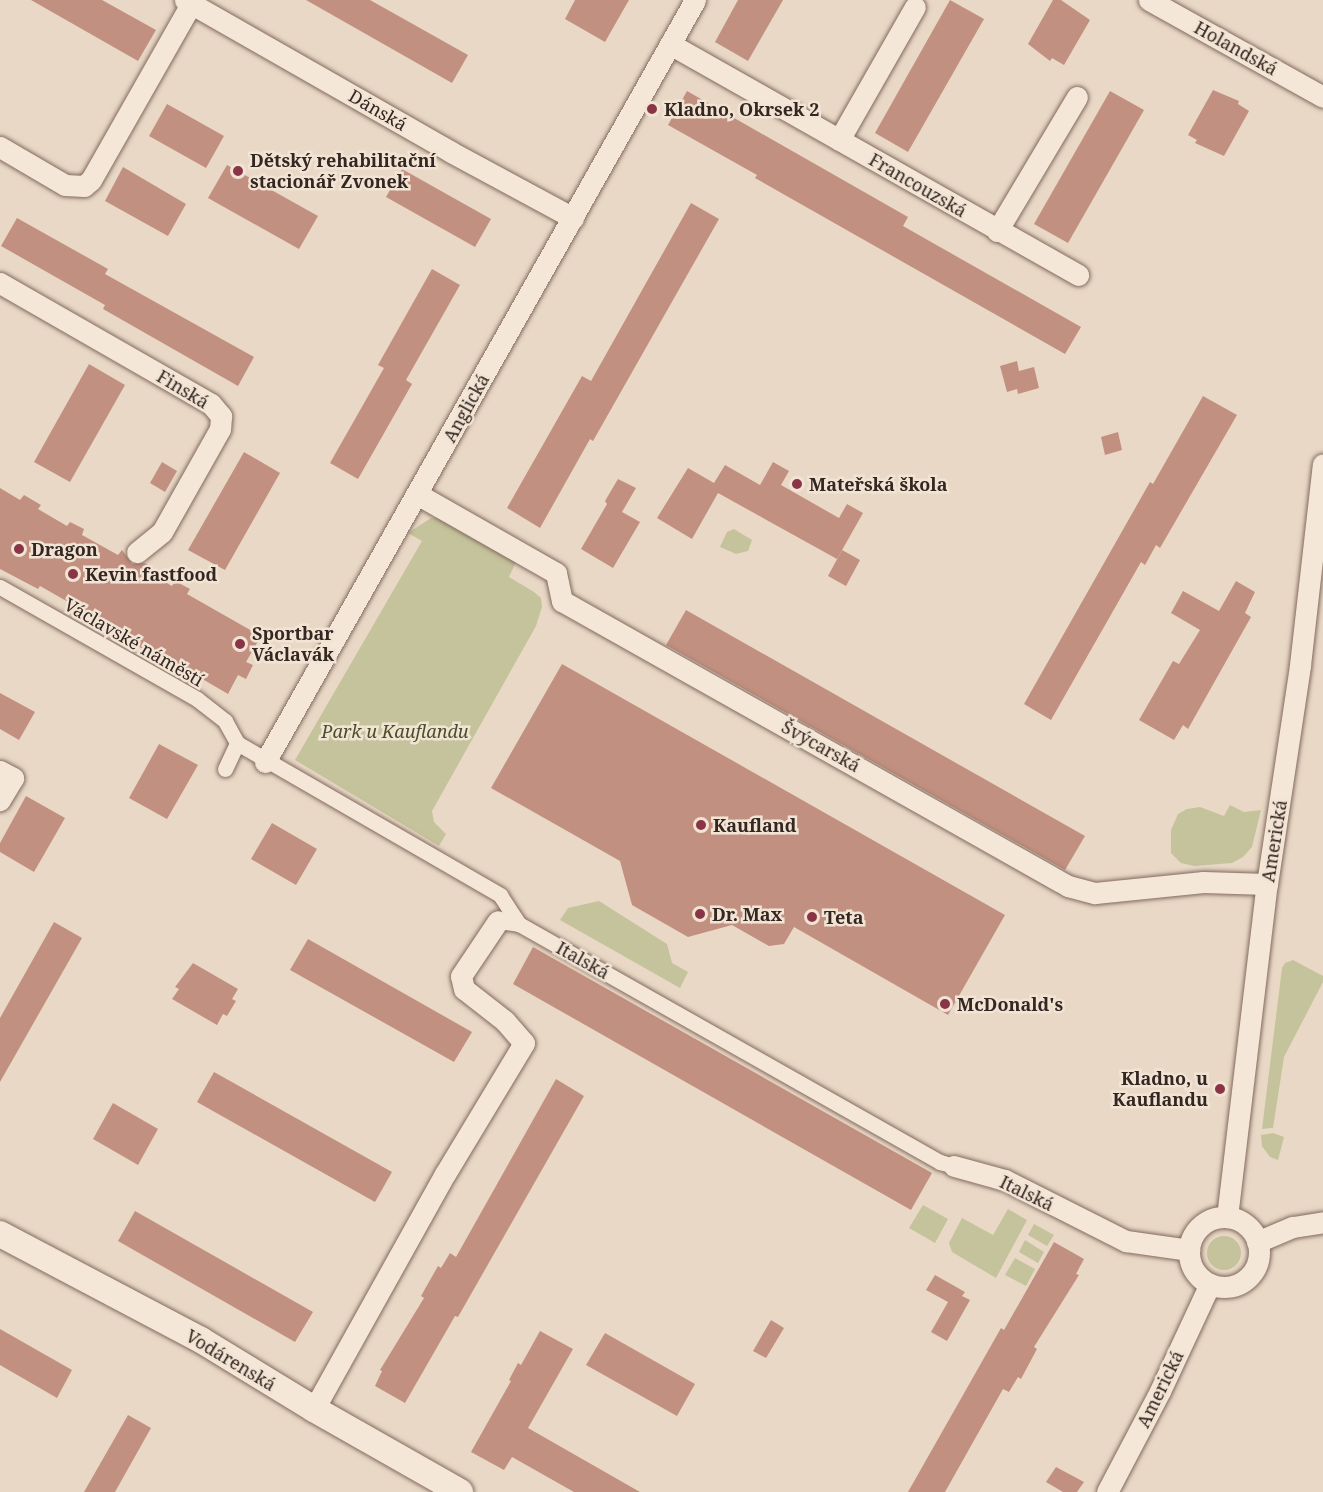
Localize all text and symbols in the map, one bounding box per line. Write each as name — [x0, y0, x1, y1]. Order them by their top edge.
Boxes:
street label: Holandská — [1191, 16, 1281, 80]
street label: Dánská — [345, 85, 411, 135]
place label: Kladno, Okrsek 2 — [664, 98, 819, 120]
marker: Kladno, Okrsek 2 — [645, 102, 659, 116]
street label: Francouzská — [865, 148, 971, 222]
place label: Dětský rehabilitační stacionář Zvonek — [250, 150, 436, 192]
marker: Dětský rehabilitační stacionář Zvonek — [231, 164, 245, 178]
street label: Finská — [153, 365, 213, 413]
street label: Anglická — [438, 370, 494, 446]
place label: Mateřská škola — [809, 473, 947, 495]
marker: Mateřská škola — [790, 477, 804, 491]
place label: Dragon — [31, 538, 98, 560]
marker: Dragon — [12, 542, 26, 556]
place label: Kevin fastfood — [85, 563, 217, 585]
marker: Kevin fastfood — [66, 567, 80, 581]
street label: Václavské náměstí — [60, 593, 208, 691]
place label: Sportbar Václavák — [252, 623, 334, 666]
marker: Sportbar Václavák — [233, 637, 247, 651]
street label: Švýcarská — [778, 716, 864, 776]
park label: Park u Kauflandu — [321, 720, 469, 742]
street label: Americká — [1257, 798, 1291, 884]
place label: Kaufland — [713, 814, 796, 836]
marker: Kaufland — [694, 818, 708, 832]
place label: Dr. Max — [712, 903, 782, 925]
place label: Teta — [824, 906, 863, 928]
marker: Dr. Max — [693, 907, 707, 921]
marker: Teta — [805, 910, 819, 924]
street label: Italská — [553, 937, 613, 983]
place label: McDonald's — [957, 993, 1063, 1015]
marker: McDonald's — [938, 997, 952, 1011]
place label: Kladno, u Kauflandu — [1113, 1068, 1208, 1110]
marker: Kladno, u Kauflandu — [1213, 1082, 1227, 1096]
street label: Italská — [996, 1171, 1058, 1215]
street label: Vodárenská — [182, 1325, 280, 1395]
street label: Americká — [1132, 1347, 1188, 1431]

